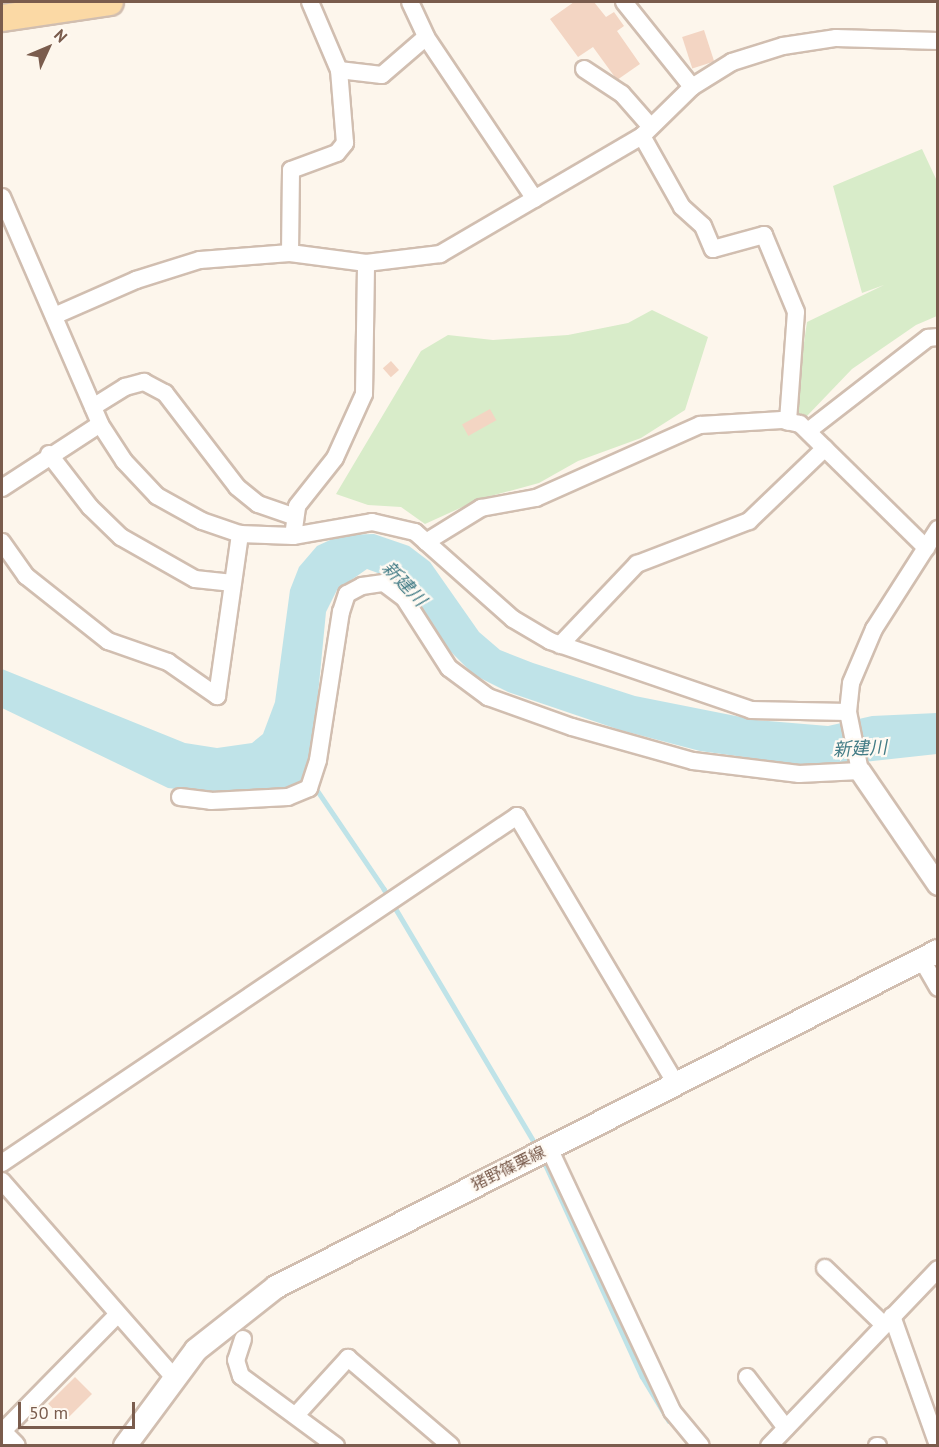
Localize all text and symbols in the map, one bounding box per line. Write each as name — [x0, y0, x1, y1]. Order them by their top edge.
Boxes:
north arrow — [18, 18, 78, 78]
text: N — [50, 25, 72, 46]
water label: 新建川 — [377, 557, 431, 611]
water label: 新建川 — [832, 737, 888, 761]
street label: 猪野篠栗線 — [468, 1142, 548, 1194]
scale bar — [21, 1390, 138, 1428]
text: 50 m — [29, 1401, 68, 1424]

